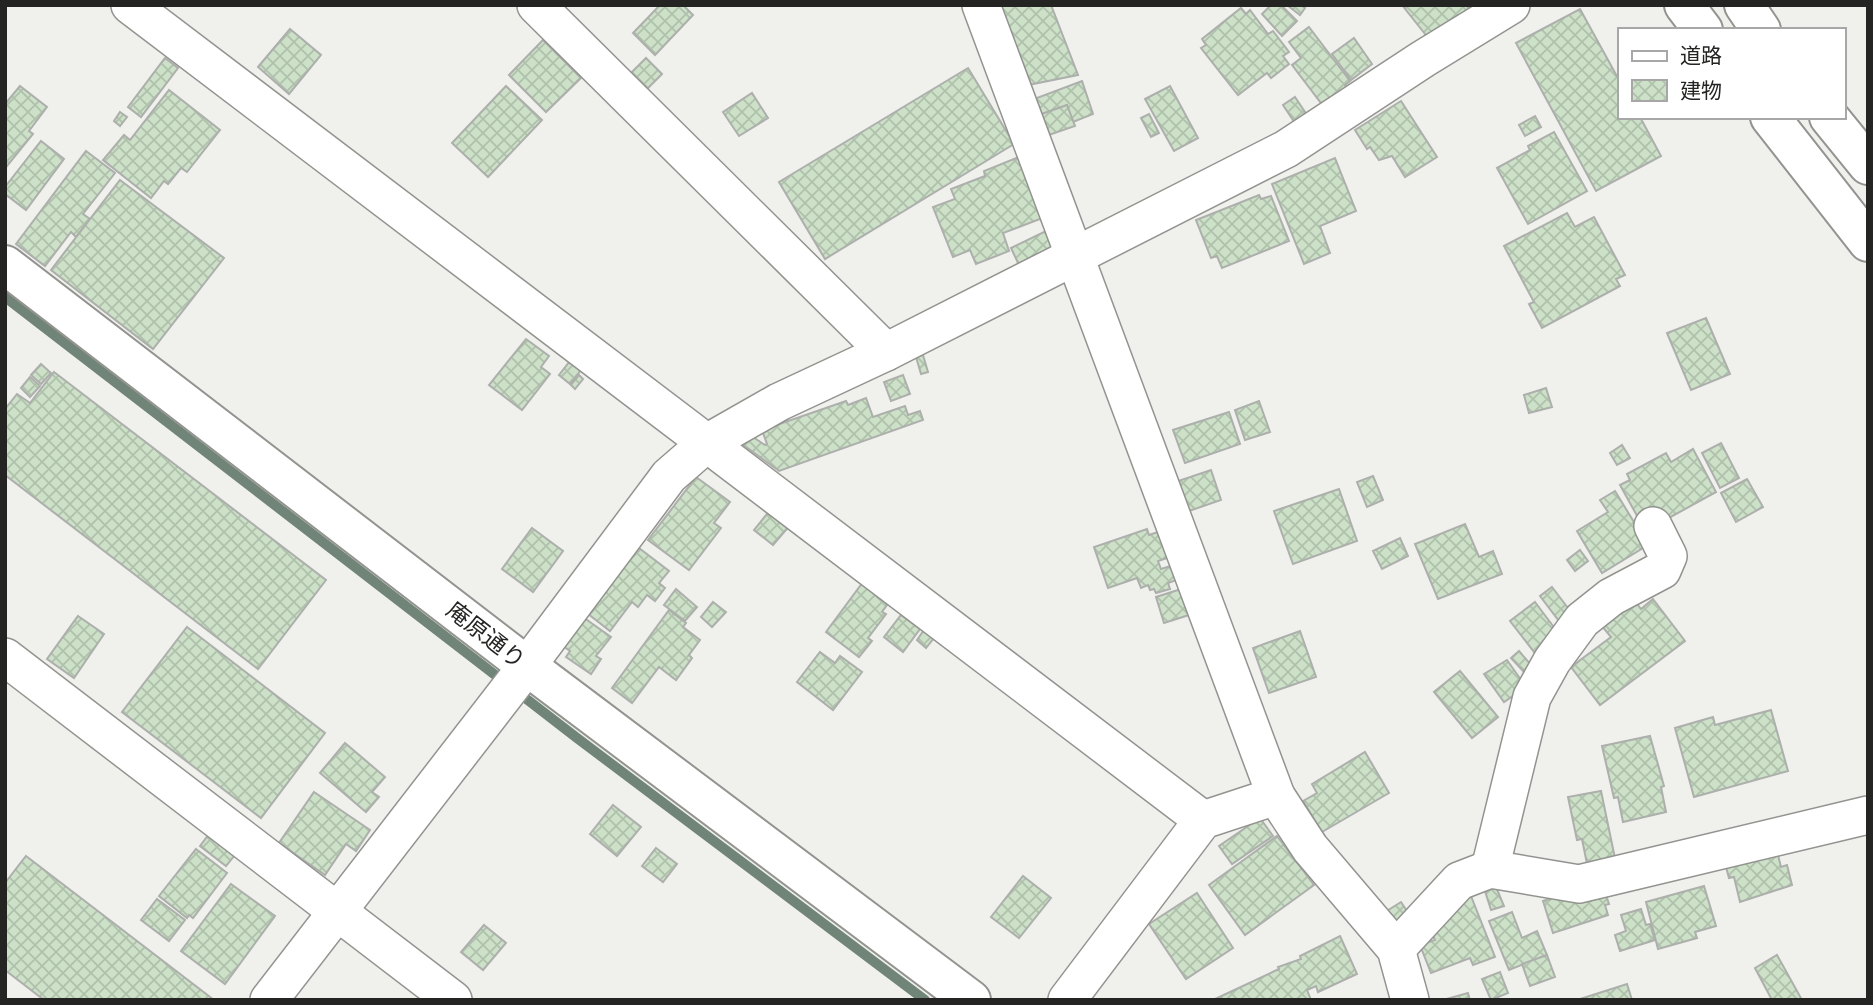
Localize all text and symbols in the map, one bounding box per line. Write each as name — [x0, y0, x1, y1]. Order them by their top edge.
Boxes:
legend — [1618, 28, 1845, 119]
text: 道路 — [1680, 44, 1722, 68]
text: 建物 — [1680, 79, 1722, 103]
street label: 庵原通り — [442, 596, 530, 674]

